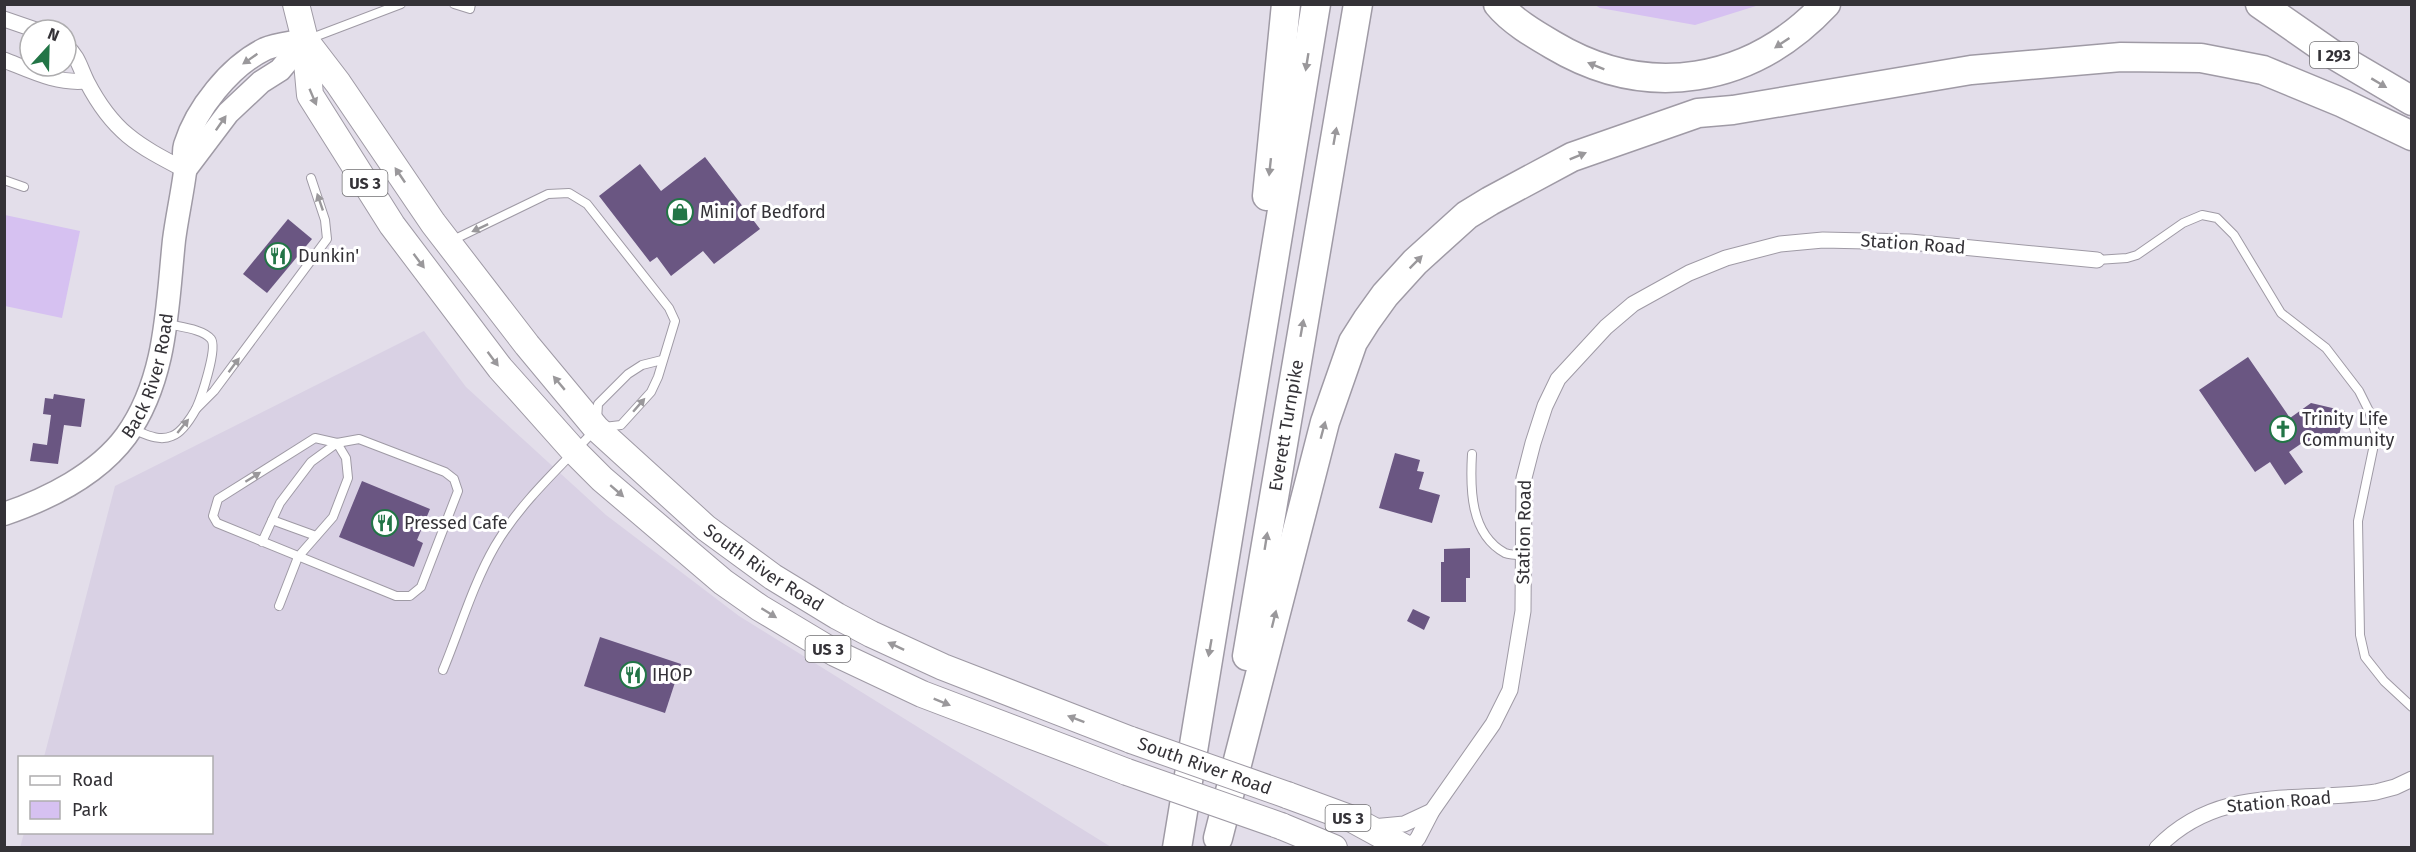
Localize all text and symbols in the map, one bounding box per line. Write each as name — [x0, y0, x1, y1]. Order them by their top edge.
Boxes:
north arrow — [18, 18, 78, 78]
text: N — [45, 24, 62, 45]
one-way arrow — [1774, 37, 1790, 48]
road number: I 293 — [2310, 42, 2358, 68]
one-way arrow — [242, 53, 258, 64]
one-way arrow — [1303, 53, 1312, 72]
one-way arrow — [1587, 60, 1605, 70]
one-way arrow — [2371, 77, 2387, 88]
one-way arrow — [308, 89, 318, 107]
one-way arrow — [215, 116, 227, 132]
one-way arrow — [1331, 126, 1340, 145]
one-way arrow — [1569, 150, 1587, 160]
one-way arrow — [1265, 158, 1275, 177]
one-way arrow — [394, 167, 406, 183]
road number: US 3 — [342, 170, 388, 196]
one-way arrow — [314, 193, 324, 211]
shop icon: Mini of Bedford — [665, 197, 695, 227]
place label: Mini of Bedford — [700, 201, 826, 223]
one-way arrow — [471, 223, 488, 232]
street label: Station Road — [1860, 229, 1966, 259]
restaurant icon: Dunkin' — [263, 241, 293, 271]
place label: Dunkin' — [298, 245, 359, 267]
one-way arrow — [412, 253, 424, 268]
one-way arrow — [1408, 255, 1423, 269]
street label: Back River Road — [117, 312, 178, 443]
one-way arrow — [1297, 318, 1306, 337]
one-way arrow — [487, 351, 500, 367]
one-way arrow — [227, 357, 240, 373]
street label: Everett Turnpike — [1264, 358, 1308, 493]
one-way arrow — [552, 375, 565, 391]
one-way arrow — [632, 398, 645, 413]
place label: Trinity Life Community — [2302, 408, 2395, 451]
church icon: Trinity Life Community — [2268, 414, 2298, 444]
one-way arrow — [176, 419, 189, 434]
one-way arrow — [1319, 421, 1328, 439]
one-way arrow — [245, 472, 261, 483]
street label: Station Road — [1512, 479, 1536, 585]
one-way arrow — [609, 485, 625, 498]
restaurant icon: Pressed Cafe — [370, 508, 400, 538]
place label: Pressed Cafe — [404, 512, 508, 534]
street label: South River Road — [699, 519, 828, 616]
one-way arrow — [1262, 531, 1271, 550]
one-way arrow — [761, 607, 777, 618]
one-way arrow — [1270, 609, 1280, 628]
road number: US 3 — [806, 636, 850, 662]
one-way arrow — [1205, 639, 1214, 658]
one-way arrow — [887, 641, 904, 650]
restaurant icon: IHOP — [618, 660, 648, 690]
place label: IHOP — [652, 664, 692, 686]
one-way arrow — [933, 698, 951, 707]
one-way arrow — [1067, 714, 1085, 724]
street label: South River Road — [1135, 732, 1274, 800]
legend — [18, 756, 213, 834]
text: Road — [72, 769, 114, 791]
street label: Station Road — [2226, 786, 2332, 818]
text: Park — [72, 799, 108, 821]
road number: US 3 — [1326, 805, 1370, 831]

